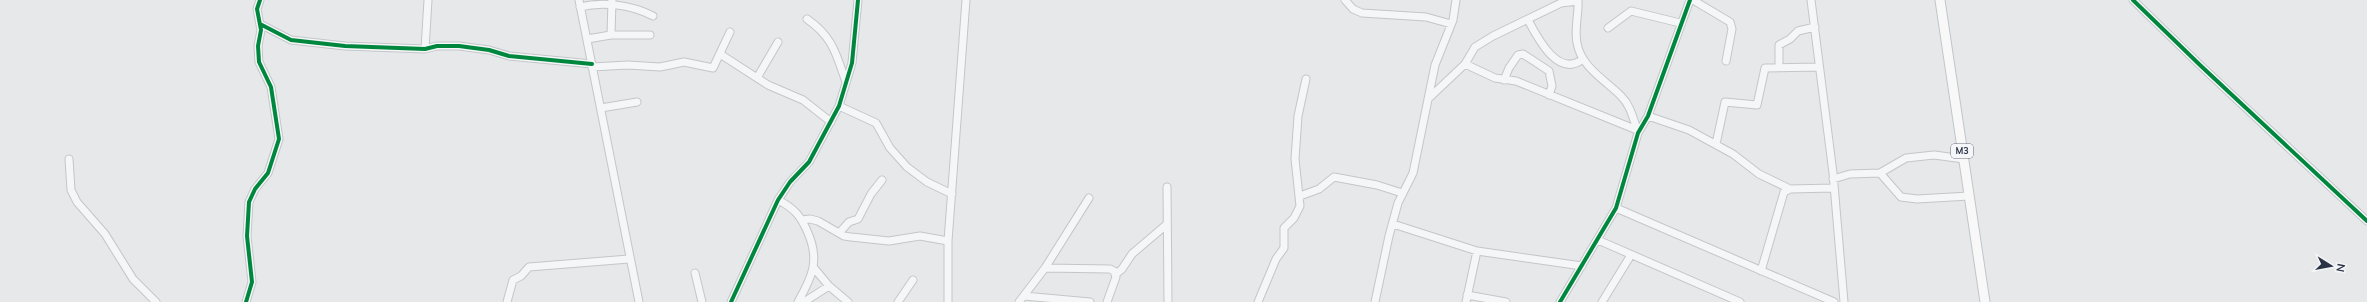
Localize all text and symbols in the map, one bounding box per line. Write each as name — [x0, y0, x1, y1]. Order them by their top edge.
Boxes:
road number: M3 — [1951, 144, 1973, 158]
north arrow — [2311, 246, 2351, 286]
text: N — [2333, 262, 2348, 273]

